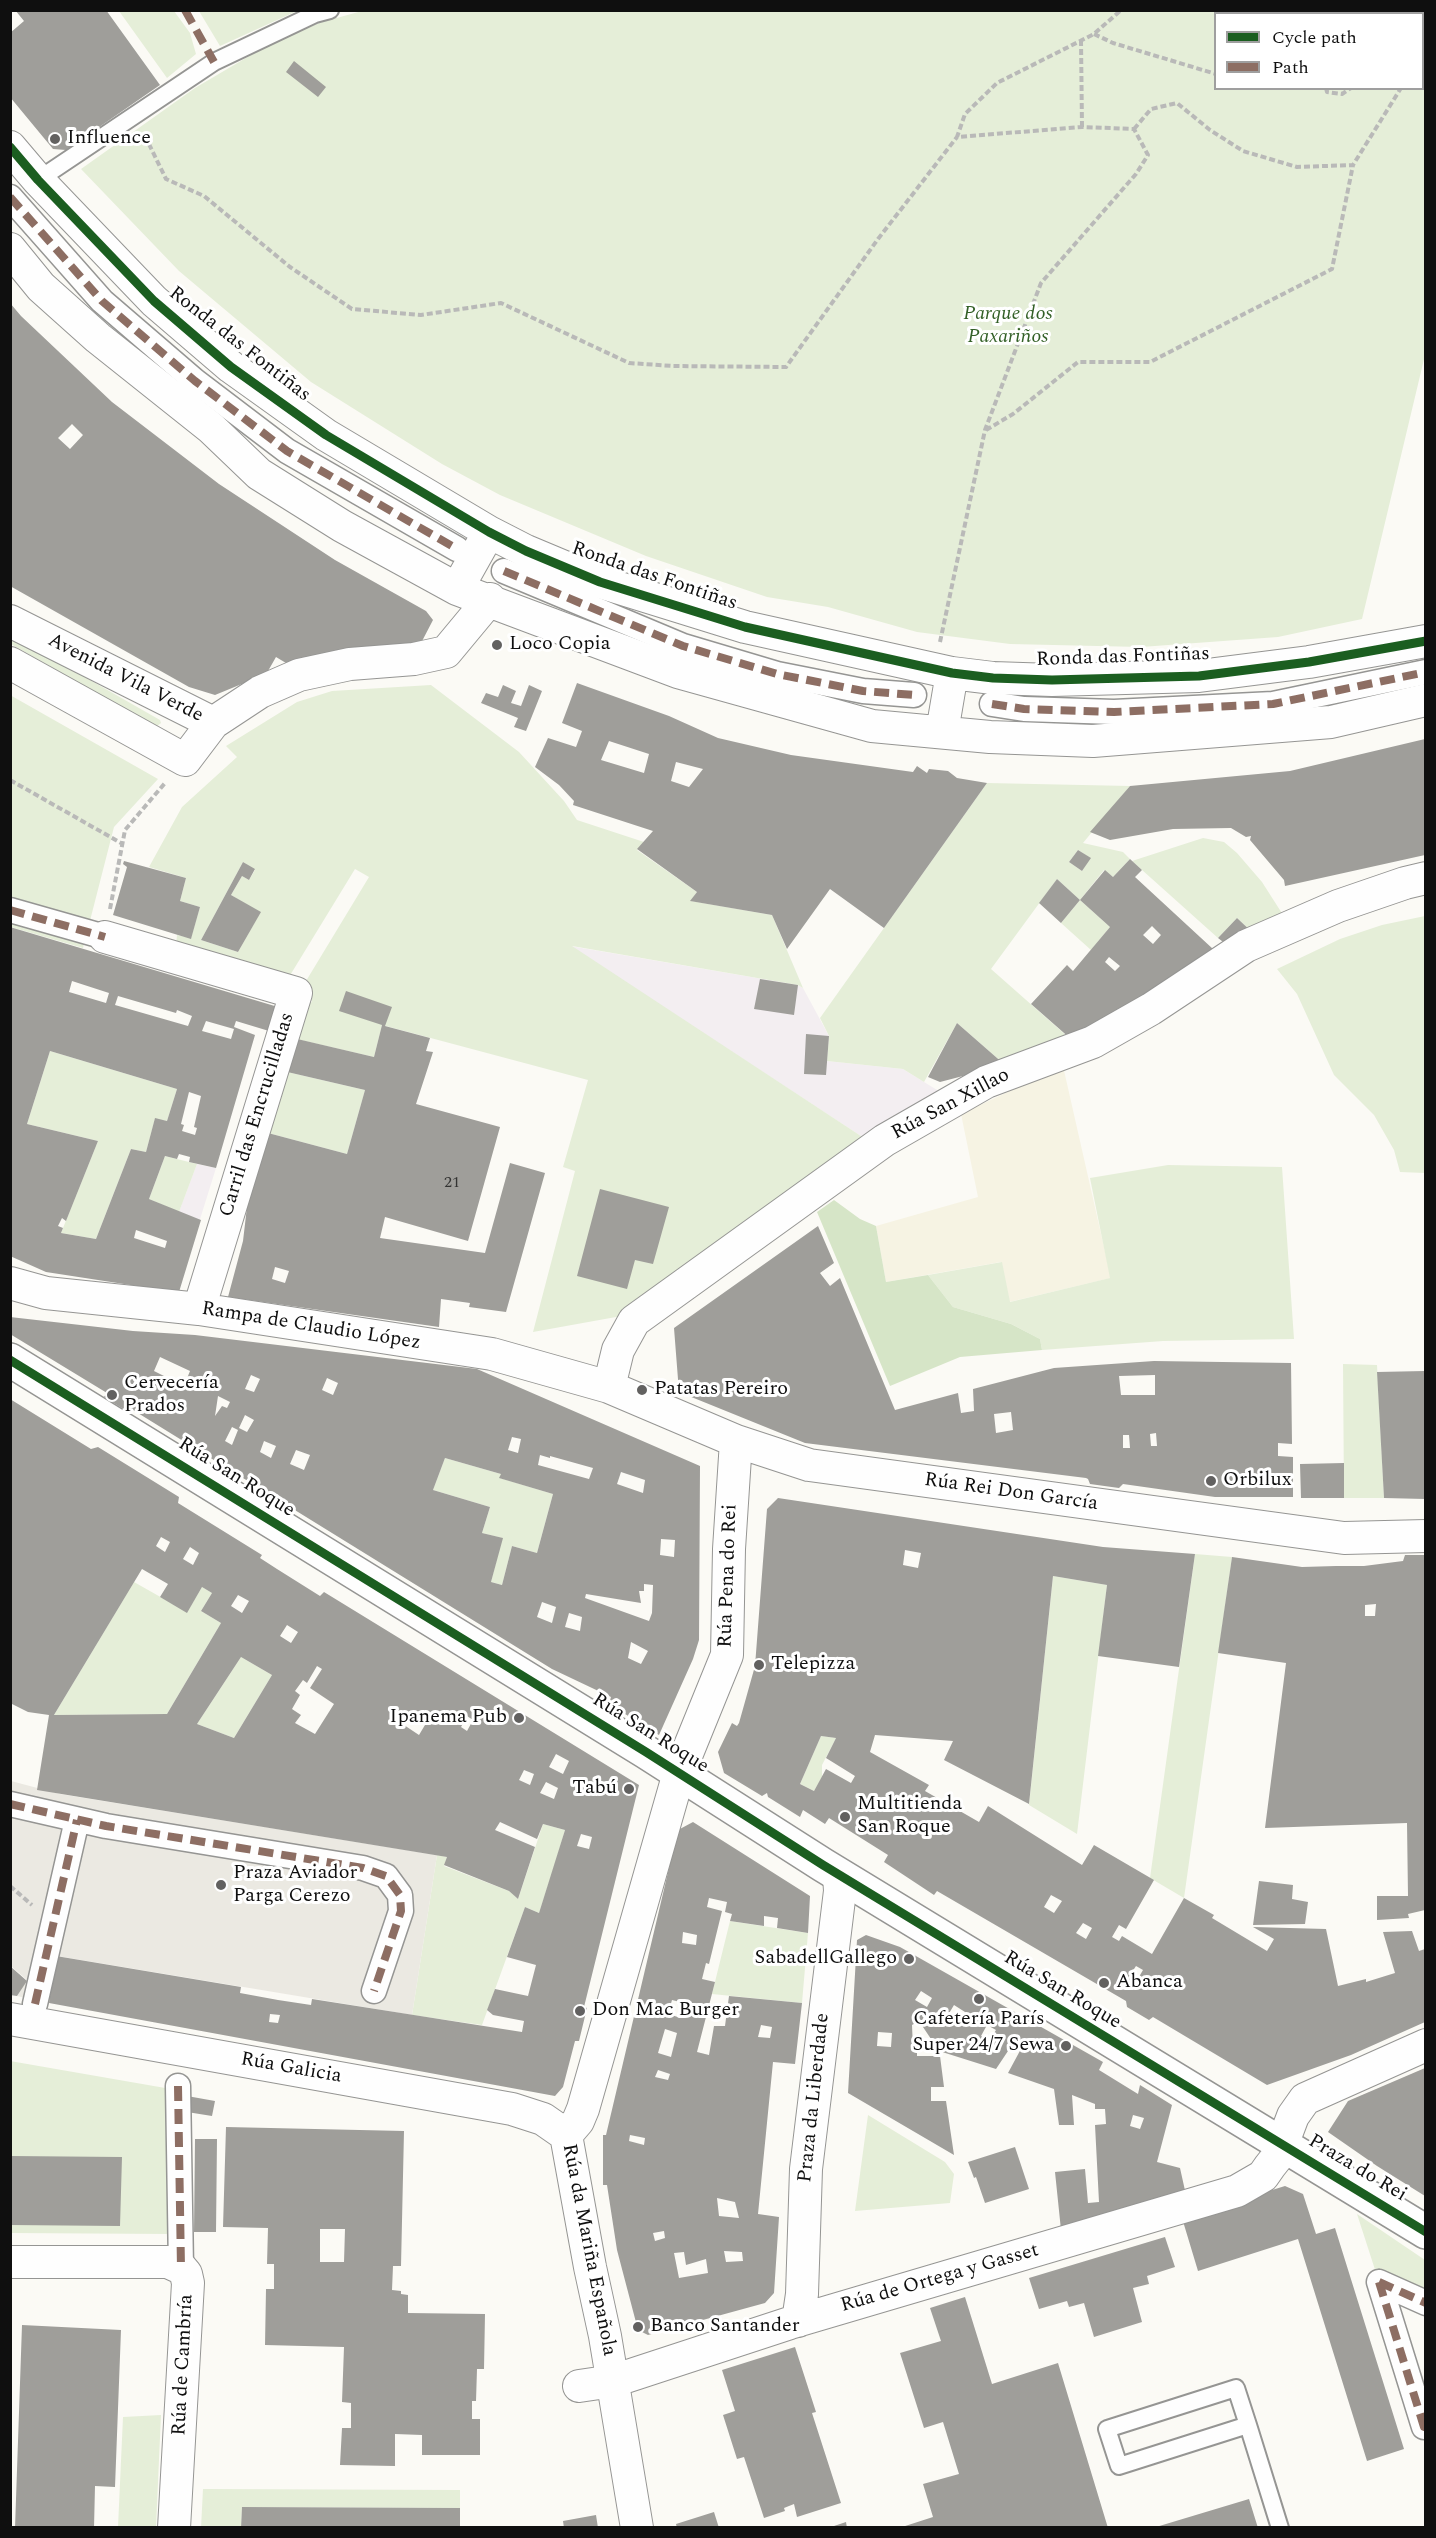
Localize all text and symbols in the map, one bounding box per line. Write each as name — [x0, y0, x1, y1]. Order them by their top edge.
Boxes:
legend — [1214, 12, 1424, 90]
text: Cycle path — [1272, 24, 1357, 51]
text: Path — [1272, 54, 1309, 81]
place label: Influence — [67, 127, 151, 151]
marker: Influence — [48, 132, 62, 146]
street label: Ronda das Fontiñas — [163, 282, 315, 408]
park label: Parque dos Paxariños — [963, 303, 1053, 350]
street label: Ronda das Fontiñas — [568, 537, 740, 617]
street label: Avenida Vila Verde — [43, 629, 207, 729]
place label: Loco Copia — [509, 633, 611, 657]
marker: Loco Copia — [490, 638, 504, 652]
street label: Ronda das Fontiñas — [1036, 643, 1210, 673]
street label: Carril das Encrucilladas — [215, 1010, 301, 1220]
street label: Rúa San Xillao — [888, 1064, 1014, 1146]
house number: 21 — [444, 1174, 460, 1194]
street label: Rampa de Claudio López — [200, 1298, 422, 1356]
place label: Cervecería Prados — [124, 1372, 219, 1419]
place label: Patatas Pereiro — [654, 1378, 788, 1402]
marker: Patatas Pereiro — [635, 1383, 649, 1397]
marker: Cervecería Prados — [105, 1388, 119, 1402]
street label: Rúa San Roque — [173, 1433, 299, 1523]
street label: Rúa Rei Don García — [923, 1469, 1099, 1517]
place label: Orbilux — [1223, 1469, 1292, 1493]
marker: Orbilux — [1204, 1474, 1218, 1488]
street label: Rúa Pena do Rei — [714, 1504, 744, 1648]
place label: Telepizza — [771, 1653, 855, 1677]
marker: Telepizza — [752, 1658, 766, 1672]
street label: Rúa San Roque — [587, 1689, 713, 1779]
place label: Ipanema Pub — [390, 1706, 507, 1730]
marker: Ipanema Pub — [512, 1711, 526, 1725]
place label: Tabú — [572, 1777, 617, 1801]
marker: Tabú — [622, 1782, 636, 1796]
place label: Multitienda San Roque — [857, 1793, 962, 1840]
marker: Multitienda San Roque — [838, 1810, 852, 1824]
place label: Praza Aviador Parga Cerezo — [233, 1862, 357, 1909]
marker: Praza Aviador Parga Cerezo — [214, 1878, 228, 1892]
place label: SabadellGallego — [755, 1947, 897, 1971]
street label: Rúa San Roque — [999, 1947, 1125, 2035]
marker: SabadellGallego — [902, 1952, 916, 1966]
place label: Abanca — [1116, 1971, 1183, 1995]
marker: Abanca — [1097, 1976, 1111, 1990]
marker: Cafetería París — [972, 1992, 986, 2006]
place label: Don Mac Burger — [592, 1999, 739, 2023]
marker: Don Mac Burger — [573, 2004, 587, 2018]
place label: Cafetería París — [913, 2008, 1045, 2032]
street label: Praza da Liberdade — [794, 2012, 836, 2184]
place label: Super 24/7 Sewa — [913, 2034, 1054, 2058]
marker: Super 24/7 Sewa — [1059, 2039, 1073, 2053]
street label: Rúa Galicia — [239, 2048, 343, 2090]
street label: Praza do Rei — [1303, 2130, 1411, 2208]
street label: Rúa da Mariña Española — [556, 2142, 620, 2358]
street label: Rúa de Ortega y Gasset — [838, 2239, 1042, 2319]
street label: Rúa de Cambría — [168, 2294, 200, 2436]
place label: Banco Santander — [650, 2315, 800, 2339]
marker: Banco Santander — [631, 2320, 645, 2334]

